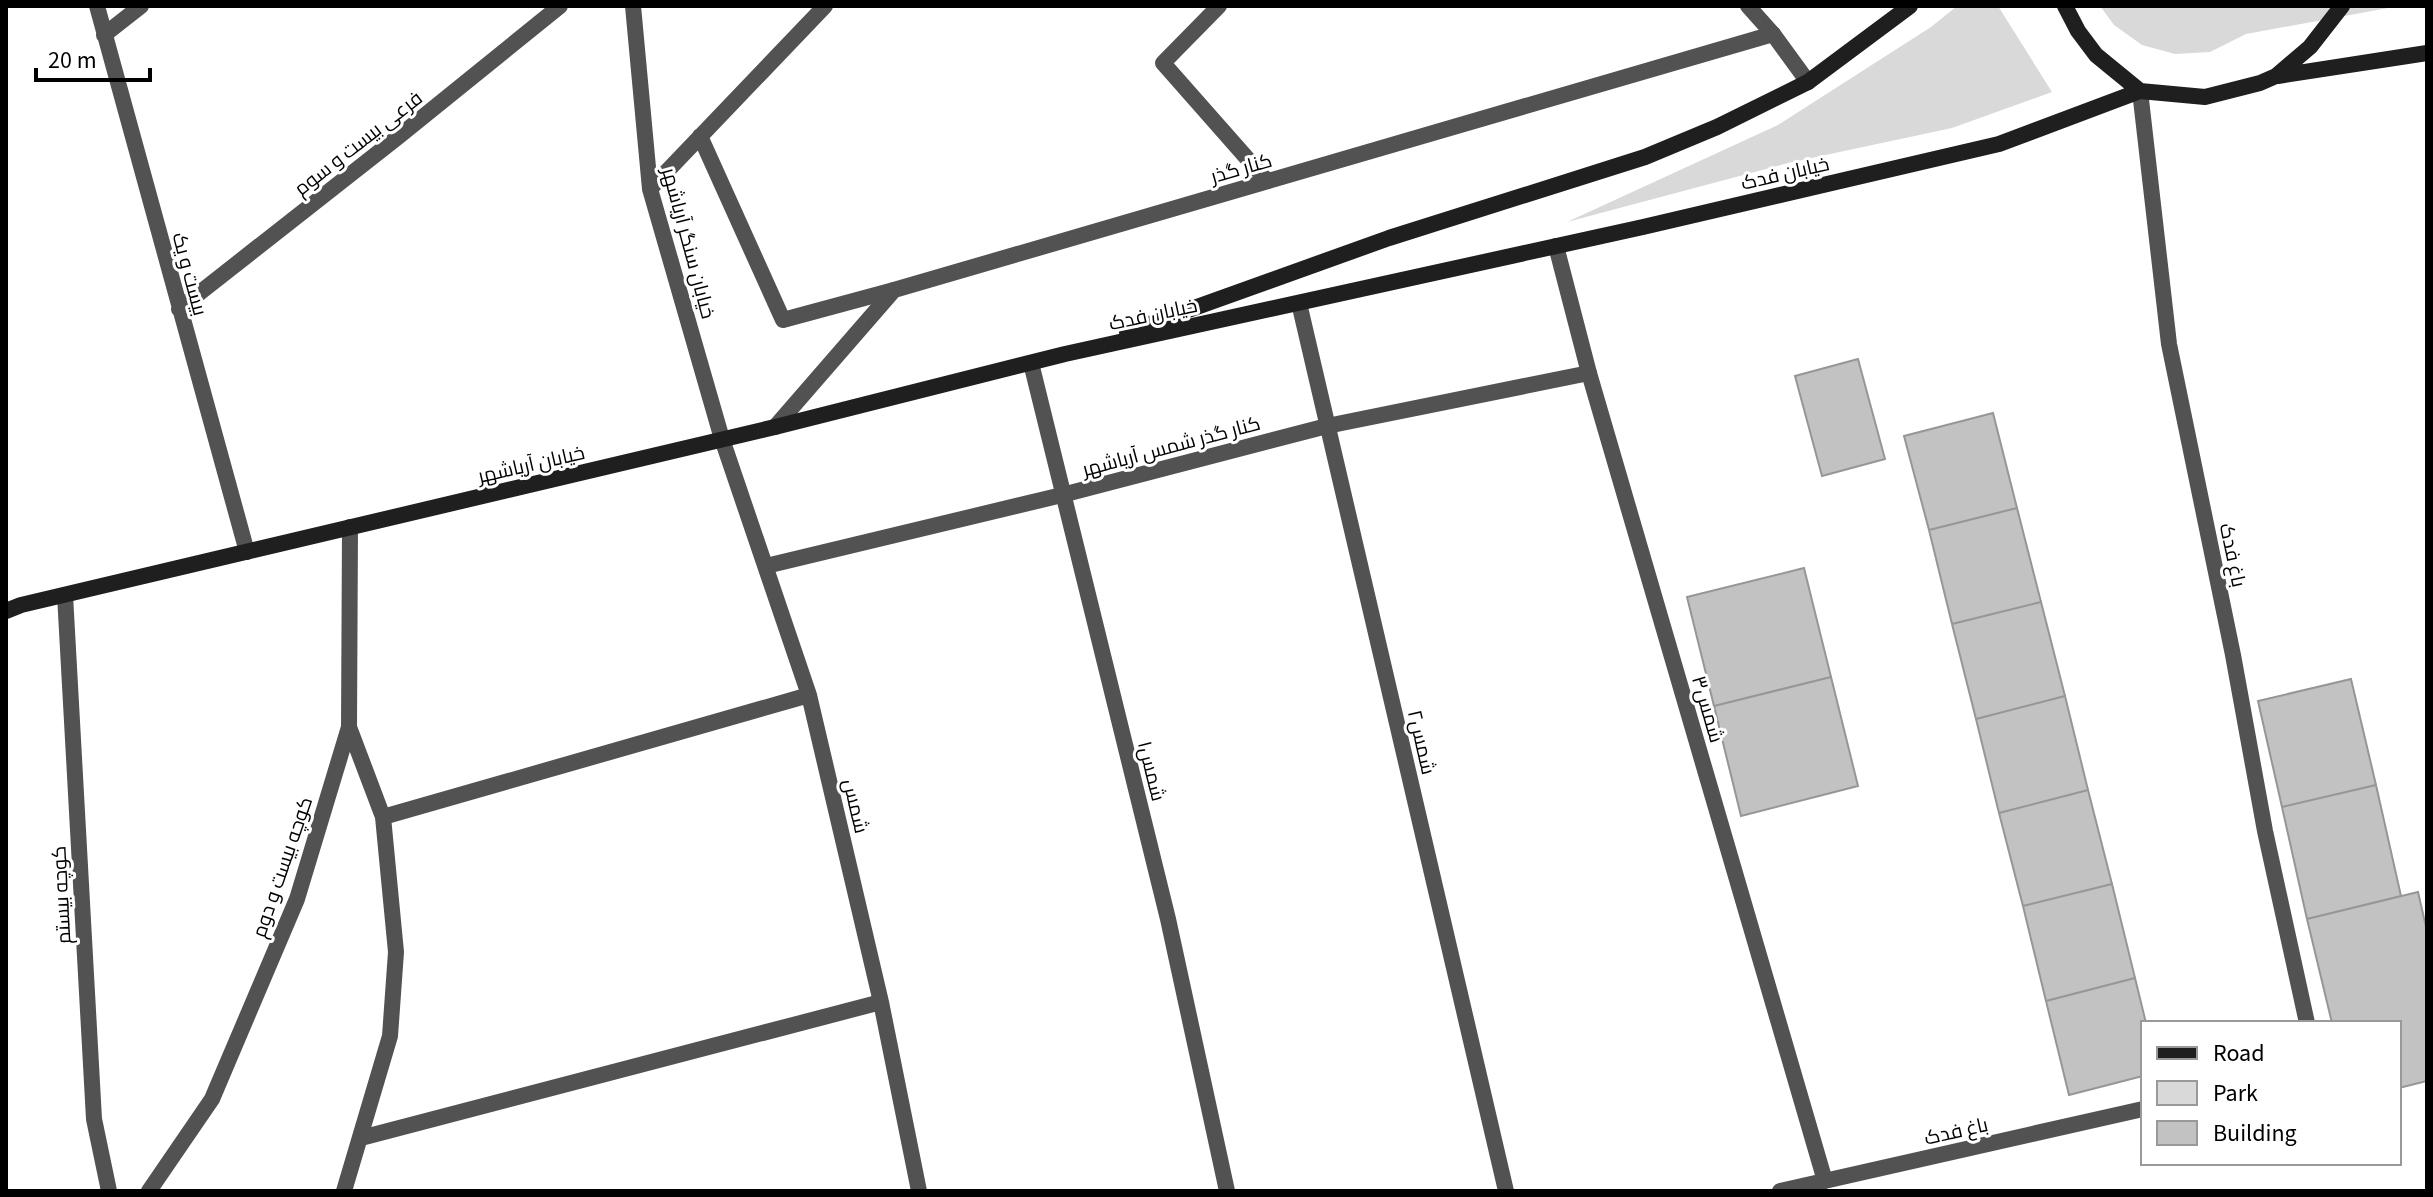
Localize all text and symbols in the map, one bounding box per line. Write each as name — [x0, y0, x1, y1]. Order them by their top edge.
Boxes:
scale bar — [36, 32, 150, 82]
text: 20 m — [48, 43, 97, 78]
street label: فرعی بیست و سوم — [289, 85, 429, 203]
street label: کنار گذر — [1206, 147, 1275, 191]
street label: خیابان فدک — [1738, 150, 1832, 198]
street label: خیابان سنگر آریاشهر — [654, 164, 722, 322]
street label: بیست و یک — [164, 229, 214, 319]
street label: خیابان فدک — [1106, 292, 1200, 338]
street label: کنار گذر شمس آریاشهر — [1078, 410, 1264, 485]
street label: خیابان آریاشهر — [474, 439, 588, 491]
street label: باغ فدک — [2212, 521, 2252, 590]
street label: شمس۳ — [1684, 672, 1730, 746]
street label: شمس۲ — [1400, 707, 1442, 777]
street label: شمس۱ — [1130, 738, 1172, 804]
street label: شمس — [835, 776, 875, 836]
street label: کوچه بیست و دوم — [246, 793, 320, 942]
street label: کوچه بیستم — [45, 845, 79, 945]
legend — [2141, 1021, 2401, 1165]
text: Road — [2213, 1036, 2265, 1071]
text: Park — [2213, 1076, 2258, 1111]
street label: باغ فدک — [1921, 1111, 1991, 1153]
text: Building — [2213, 1116, 2297, 1151]

